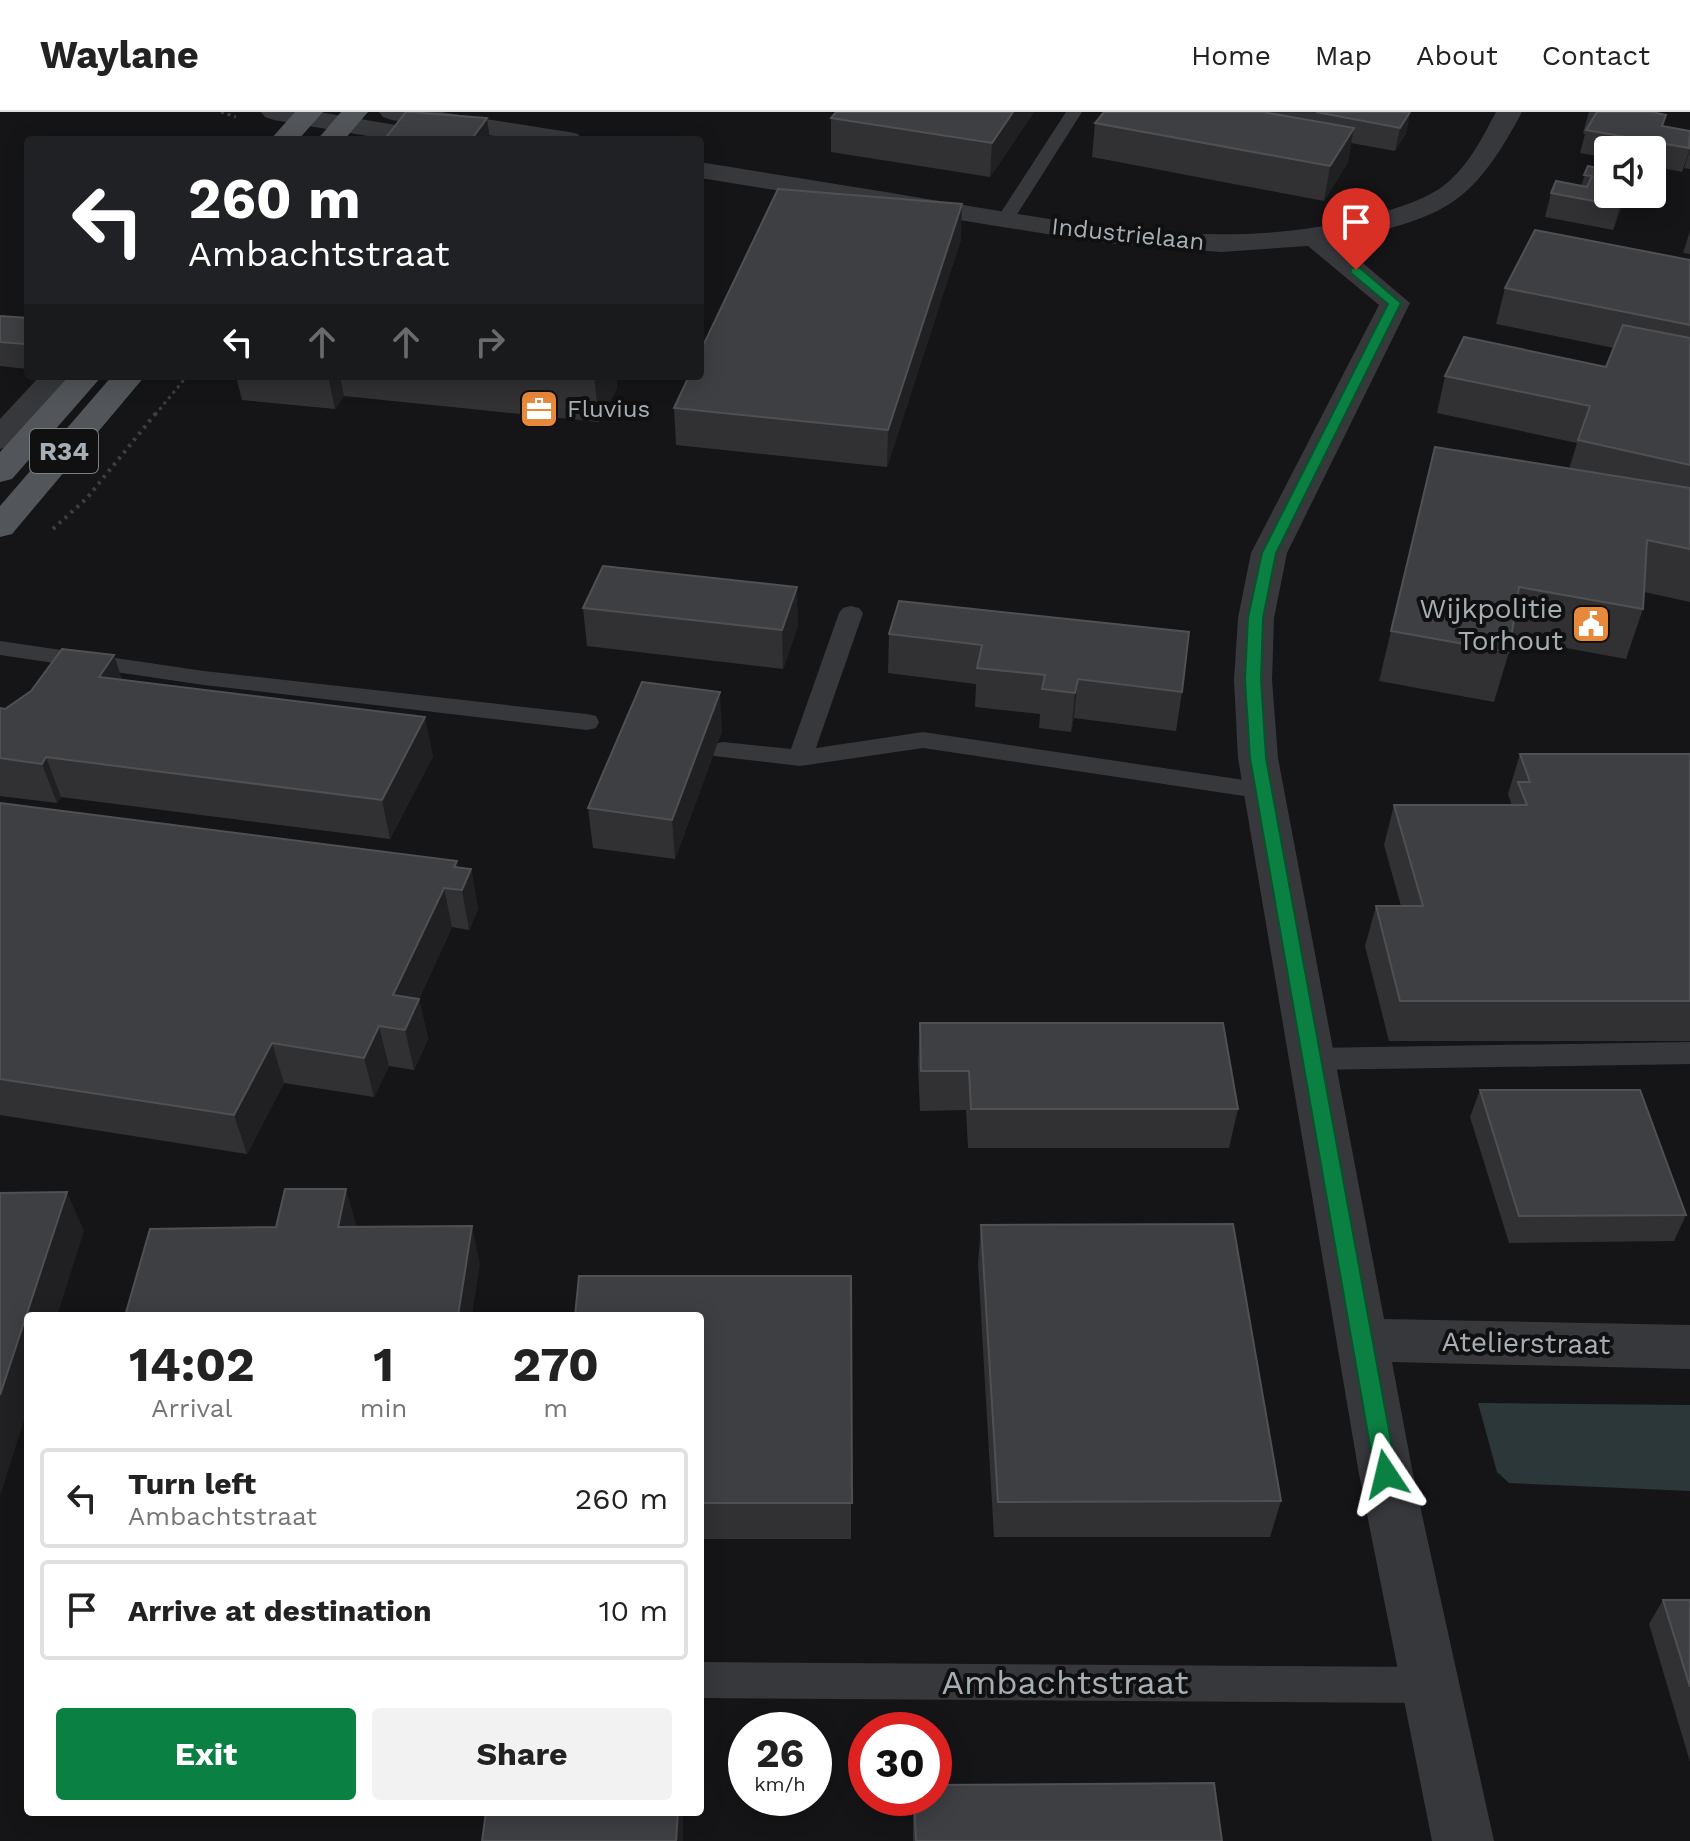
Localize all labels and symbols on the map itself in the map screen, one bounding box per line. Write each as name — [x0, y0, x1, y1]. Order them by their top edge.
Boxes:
pin — [1322, 188, 1390, 270]
street label: Industrielaan — [1050, 212, 1206, 256]
office icon: Fluvius — [518, 388, 560, 430]
place label: Fluvius — [567, 395, 650, 423]
road number: R34 — [30, 429, 98, 473]
place label: Wijkpolitie Torhout — [1420, 592, 1563, 657]
public building icon: Wijkpolitie Torhout — [1570, 603, 1612, 645]
street label: Atelierstraat — [1441, 1325, 1611, 1361]
position arrow — [1344, 1432, 1428, 1516]
street label: Ambachtstraat — [941, 1662, 1189, 1702]
speed limit sign: 30 — [848, 1712, 952, 1816]

